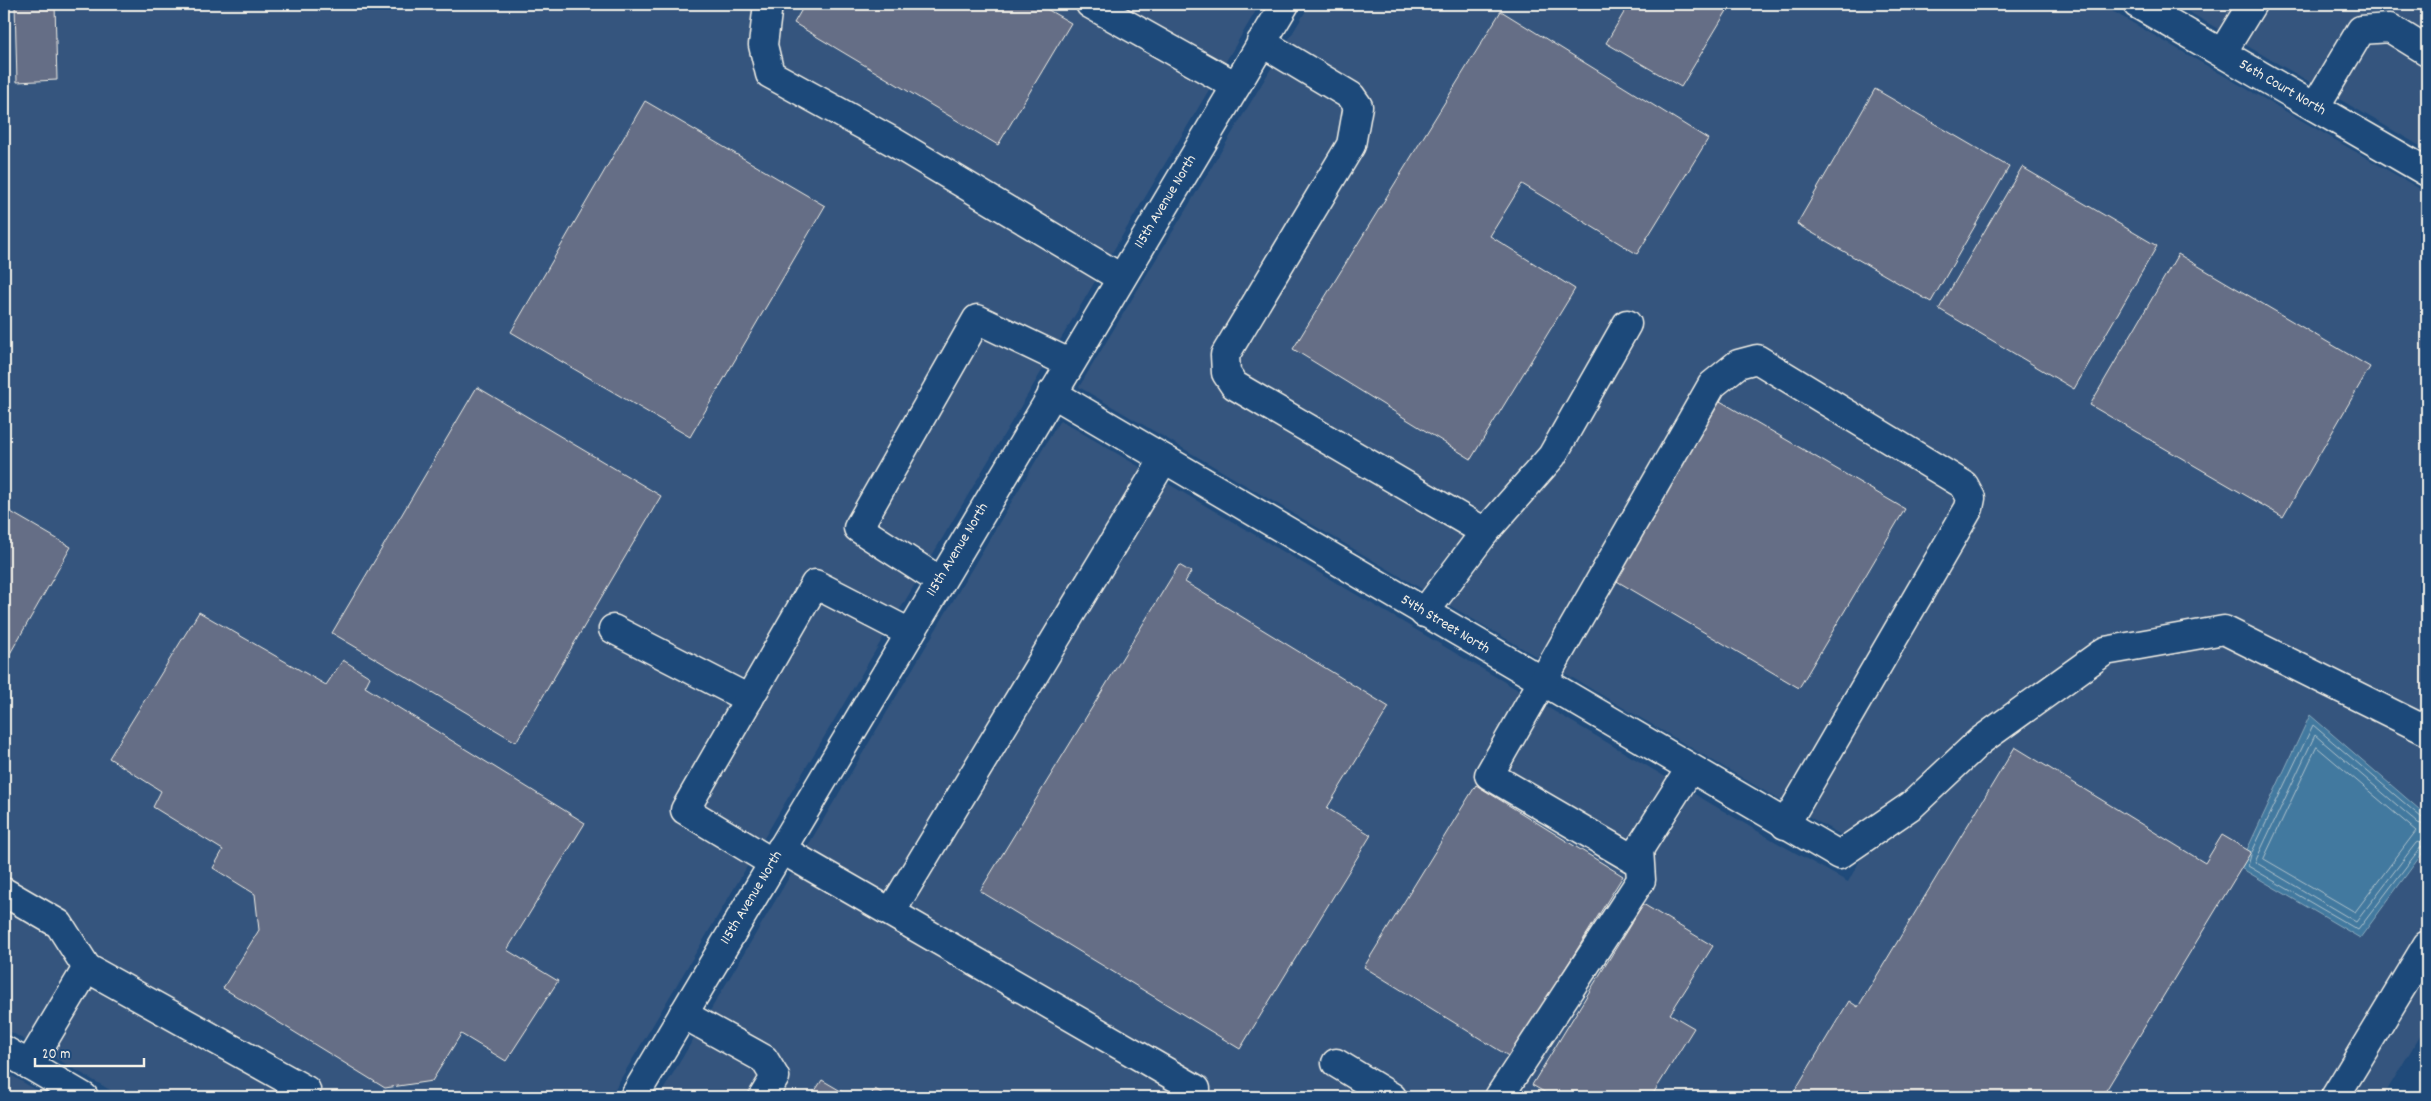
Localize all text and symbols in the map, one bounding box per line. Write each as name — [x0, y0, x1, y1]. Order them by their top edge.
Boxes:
street label: 56th Court North — [2234, 54, 2330, 122]
street label: 115th Avenue North — [1129, 151, 1203, 253]
street label: 115th Avenue North — [921, 499, 995, 601]
street label: 54th Street North — [1396, 590, 1494, 660]
street label: 115th Avenue North — [715, 847, 789, 949]
scale bar — [35, 1036, 144, 1068]
text: 20 m — [42, 1044, 70, 1066]

